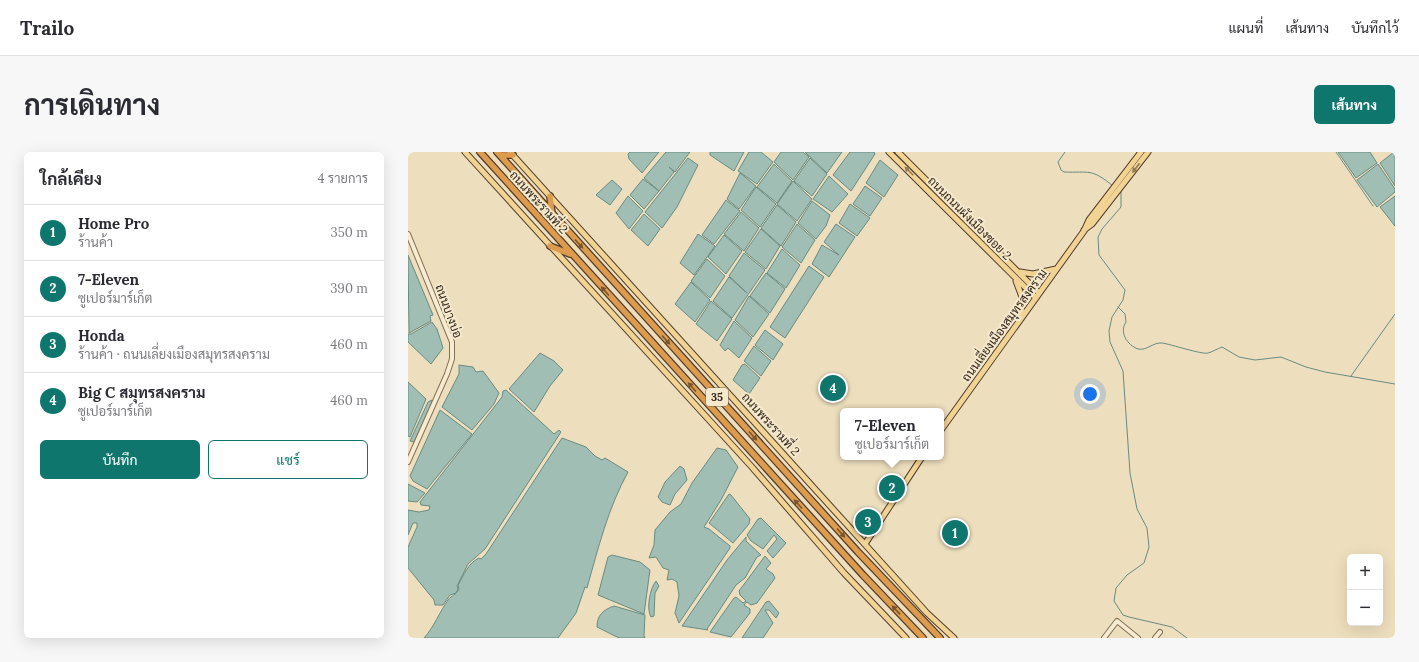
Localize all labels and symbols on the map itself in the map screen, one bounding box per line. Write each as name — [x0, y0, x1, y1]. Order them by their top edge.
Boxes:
one-way arrow — [1131, 163, 1140, 174]
street label: ถนนพระรามที่ 2 — [507, 165, 573, 237]
one-way arrow — [904, 166, 914, 176]
street label: ถนนถนนผังเมืองซอย 2 — [925, 173, 1015, 263]
one-way arrow — [574, 239, 583, 249]
street label: ถนนเลี่ยงเมืองสมุทรสงคราม — [956, 264, 1052, 385]
street label: ถนนบางบ่อ — [432, 282, 466, 340]
one-way arrow — [600, 286, 609, 296]
one-way arrow — [661, 335, 670, 346]
pin: 4 — [820, 373, 846, 403]
one-way arrow — [687, 382, 697, 392]
your location — [1080, 384, 1100, 404]
street label: ถนนพระรามที่ 2 — [739, 387, 805, 459]
road number: 35 — [706, 388, 728, 406]
one-way arrow — [749, 431, 758, 442]
pin: 2 — [879, 473, 905, 503]
one-way arrow — [794, 499, 803, 509]
pin: 3 — [855, 507, 881, 537]
pin: 1 — [942, 518, 968, 548]
one-way arrow — [836, 528, 845, 538]
one-way arrow — [891, 605, 901, 615]

